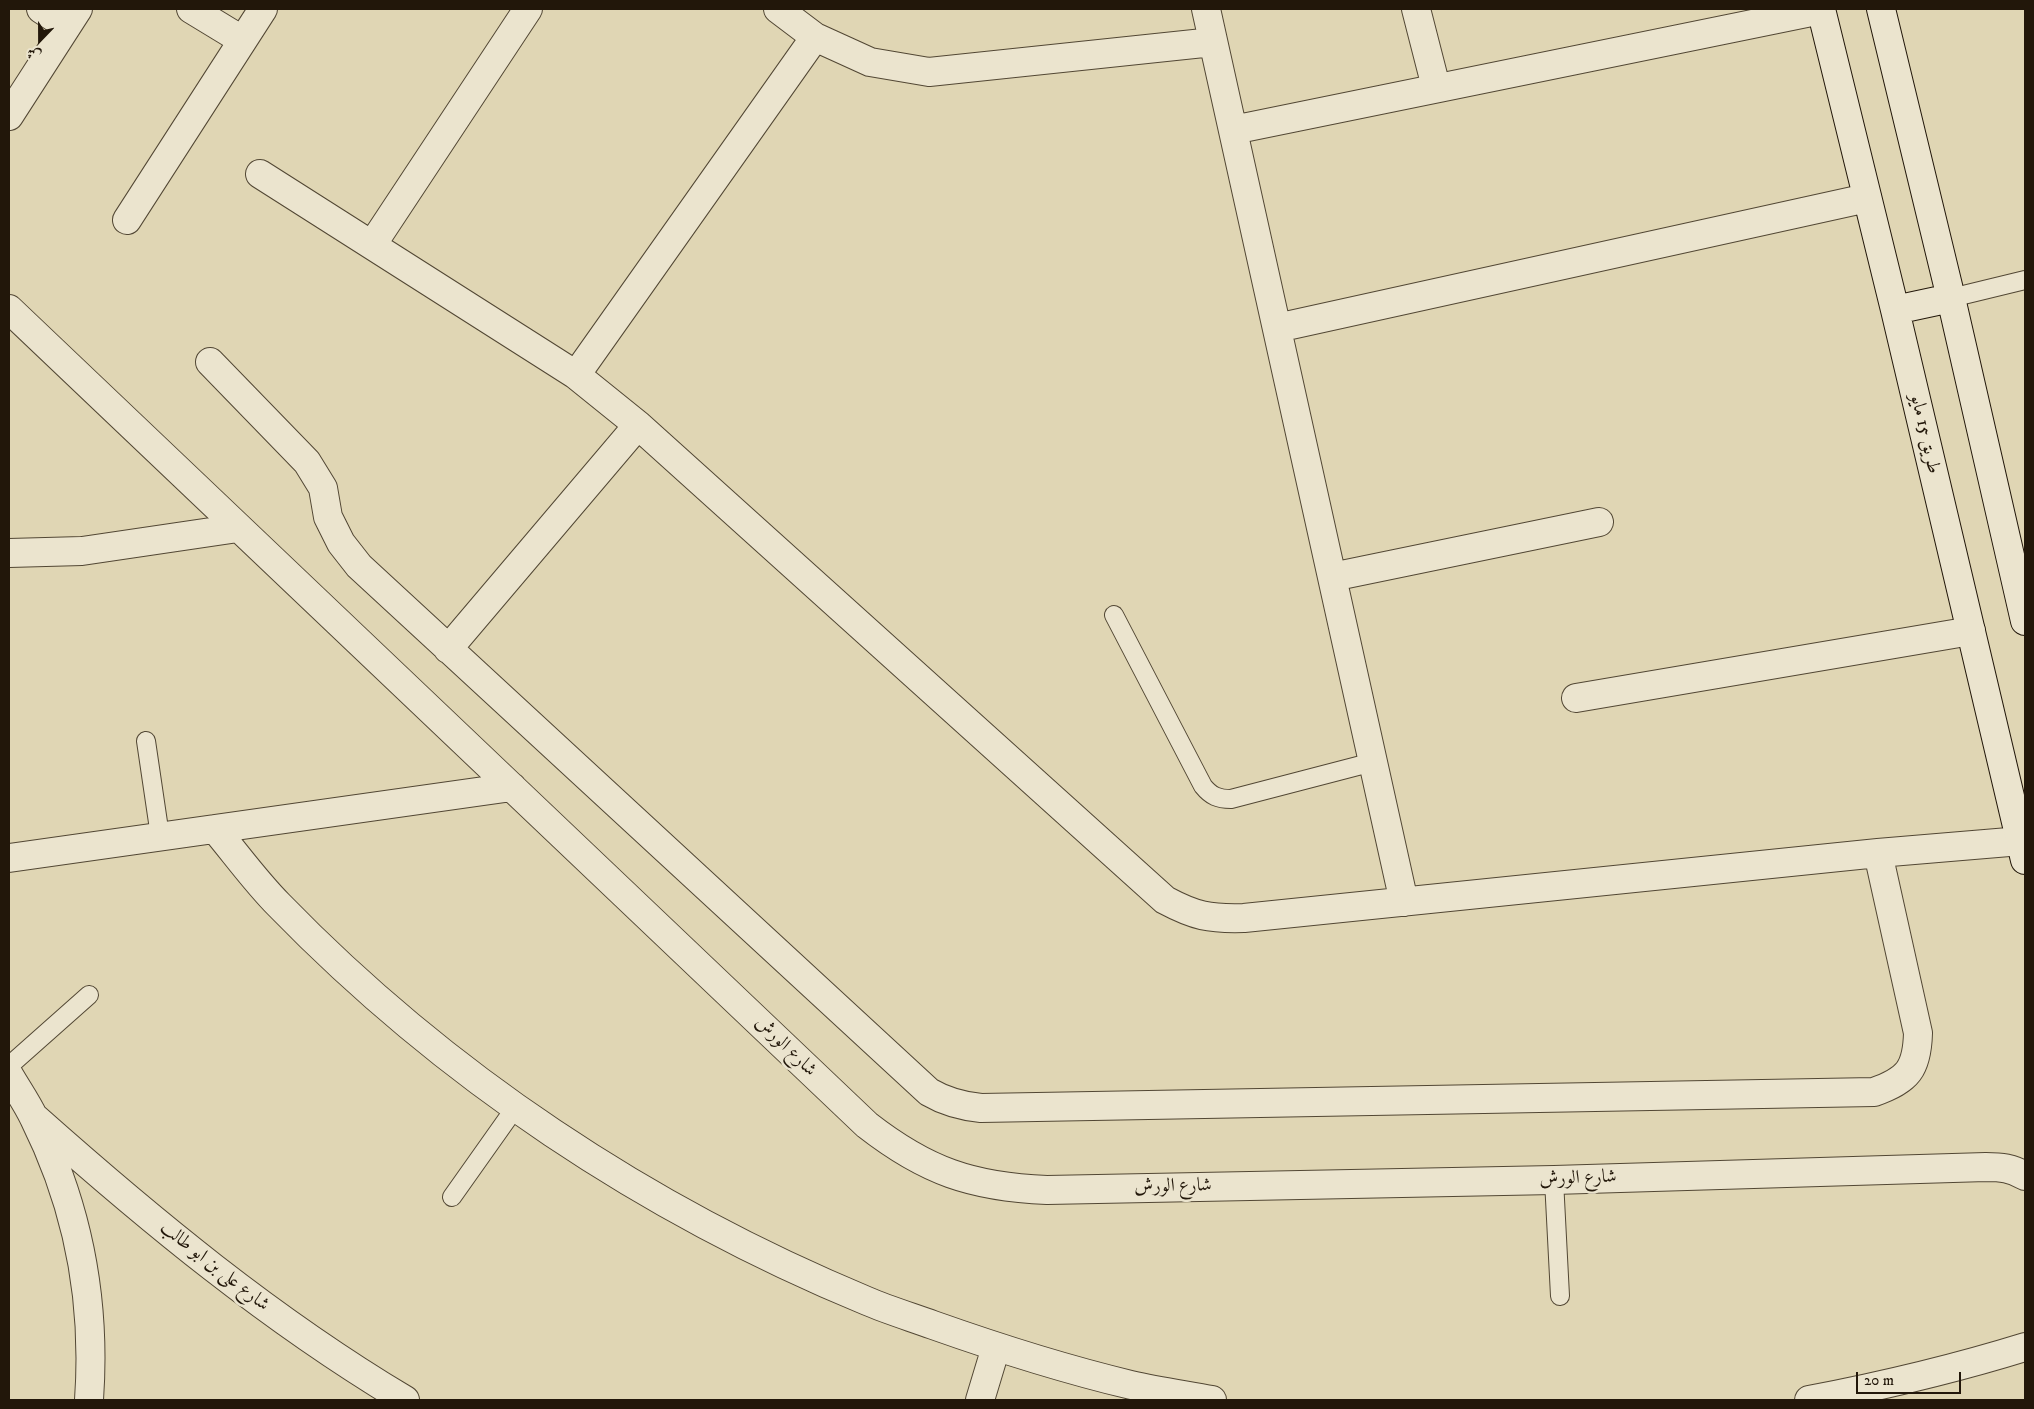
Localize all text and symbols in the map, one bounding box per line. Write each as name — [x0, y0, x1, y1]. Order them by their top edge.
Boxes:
north arrow — [15, 15, 65, 65]
text: ش — [25, 43, 44, 65]
street label: طريق 15 مايو — [1904, 392, 1944, 476]
street label: شارع الورش — [749, 1012, 821, 1082]
street label: شارع الورش — [1539, 1166, 1617, 1192]
street label: شارع الورش — [1134, 1175, 1212, 1199]
street label: شارع على بن ابو طالب — [155, 1217, 273, 1317]
scale bar — [1859, 1362, 1964, 1394]
text: 20 m — [1864, 1371, 1894, 1390]

